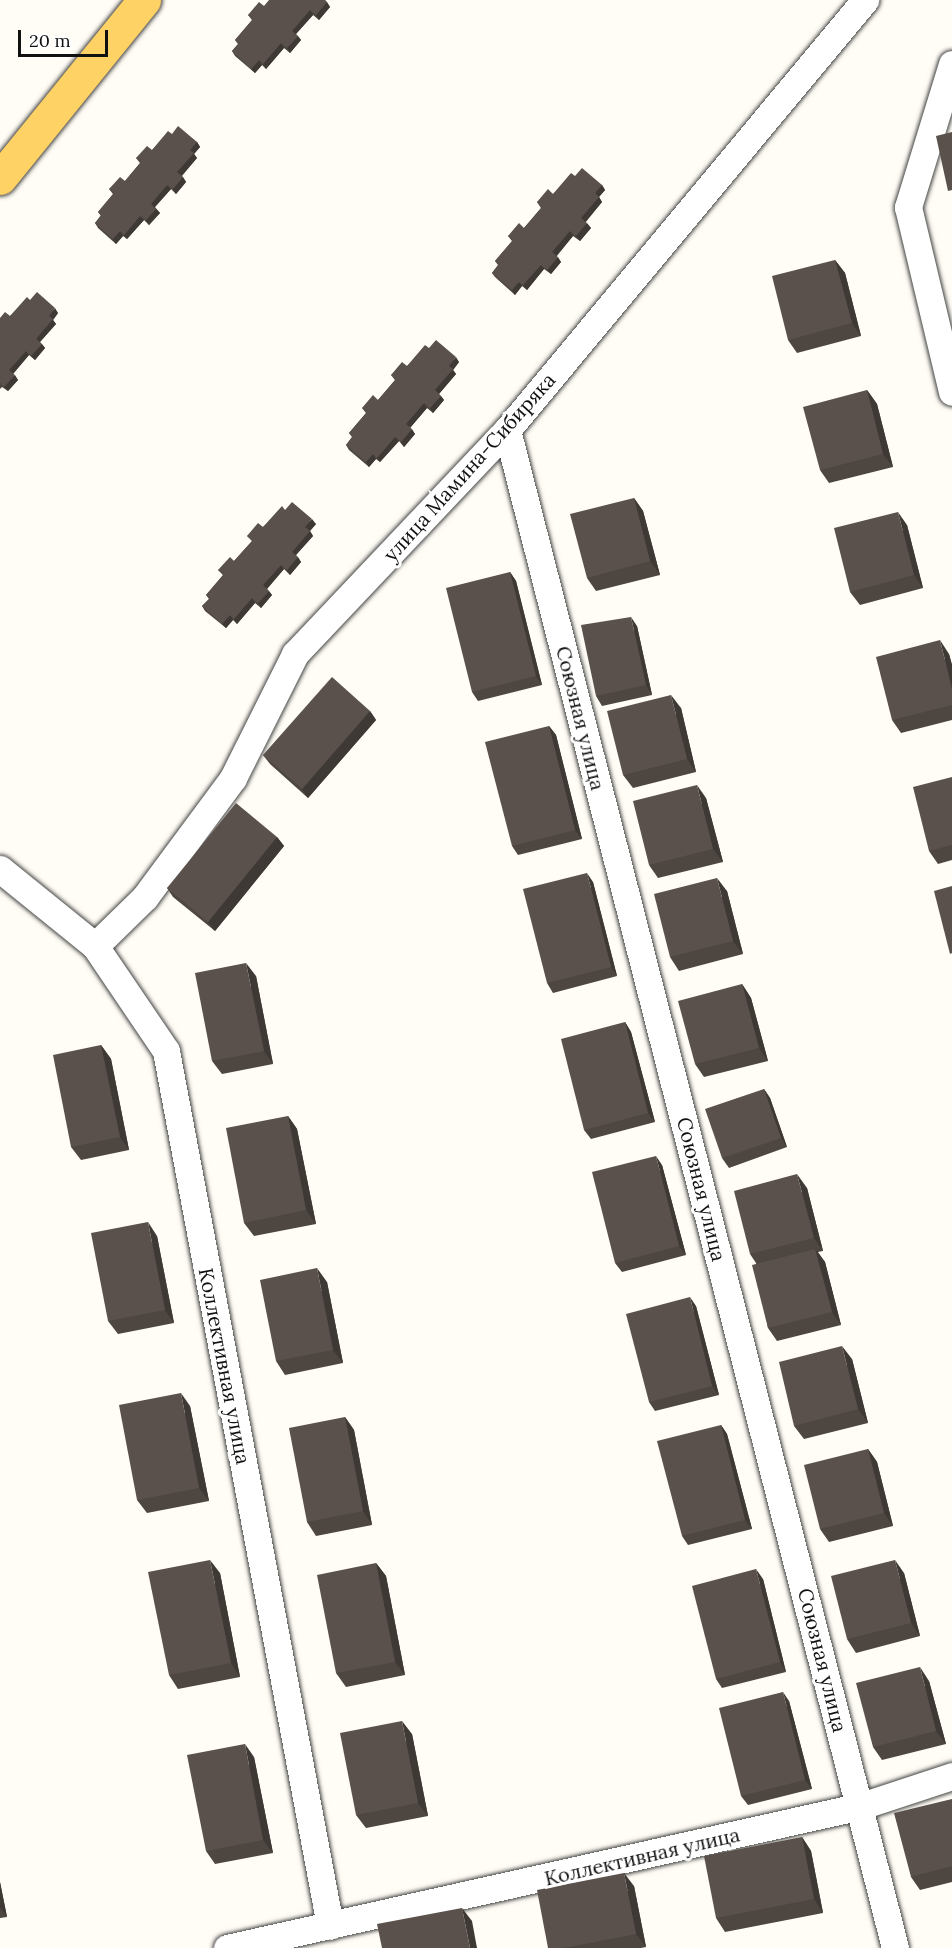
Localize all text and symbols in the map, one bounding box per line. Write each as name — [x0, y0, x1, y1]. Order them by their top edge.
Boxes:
scale bar — [21, 18, 111, 56]
text: 20 m — [29, 29, 71, 52]
street label: улица Мамина-Сибиряка — [378, 368, 560, 566]
street label: Союзная улица — [552, 644, 610, 792]
street label: Союзная улица — [673, 1115, 731, 1263]
street label: Коллективная улица — [194, 1266, 256, 1466]
street label: Союзная улица — [794, 1586, 852, 1734]
street label: Коллективная улица — [542, 1822, 742, 1890]

